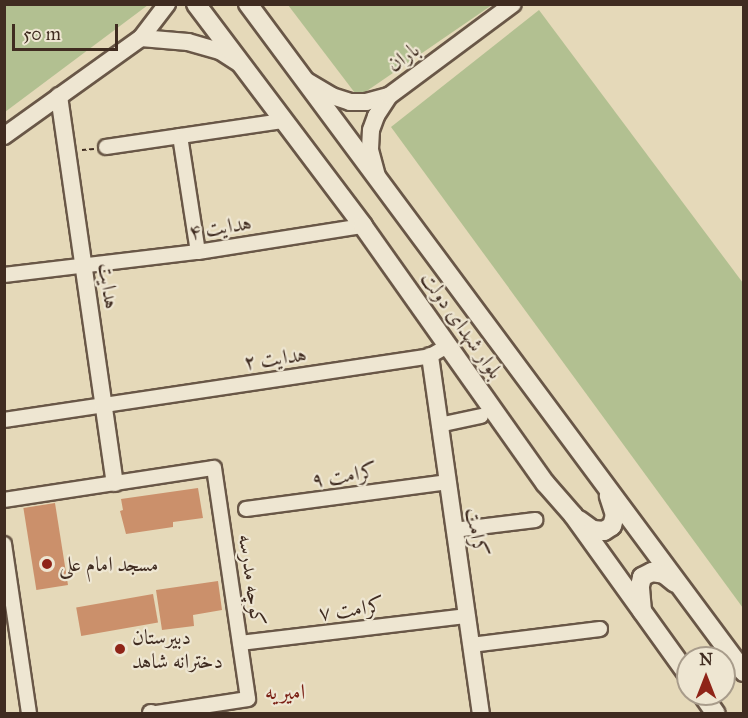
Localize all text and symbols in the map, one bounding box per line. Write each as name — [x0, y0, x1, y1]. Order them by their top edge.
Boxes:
scale bar — [15, 12, 122, 50]
text: 50 m — [23, 23, 61, 45]
street label: باران — [382, 37, 424, 77]
street label: هدایت ۴ — [187, 210, 253, 244]
street label: هدایت — [93, 261, 125, 311]
street label: بلوار شهدای دولت — [416, 266, 508, 384]
street label: هدایت ۲ — [242, 341, 308, 375]
street label: کرامت ۹ — [310, 458, 378, 492]
street label: کرامت — [461, 506, 493, 558]
street label: کوچه مدرسه — [233, 532, 271, 628]
place label: مسجد امام علی — [59, 551, 158, 577]
marker: مسجد امام علی — [40, 557, 54, 571]
street label: کرامت ۷ — [317, 592, 385, 626]
place label: دبیرستان دخترانه شاهد — [132, 624, 223, 674]
marker: دبیرستان دخترانه شاهد — [113, 642, 127, 656]
north arrow — [676, 646, 736, 706]
text: N — [699, 650, 713, 669]
district label: امیریه — [265, 679, 305, 705]

